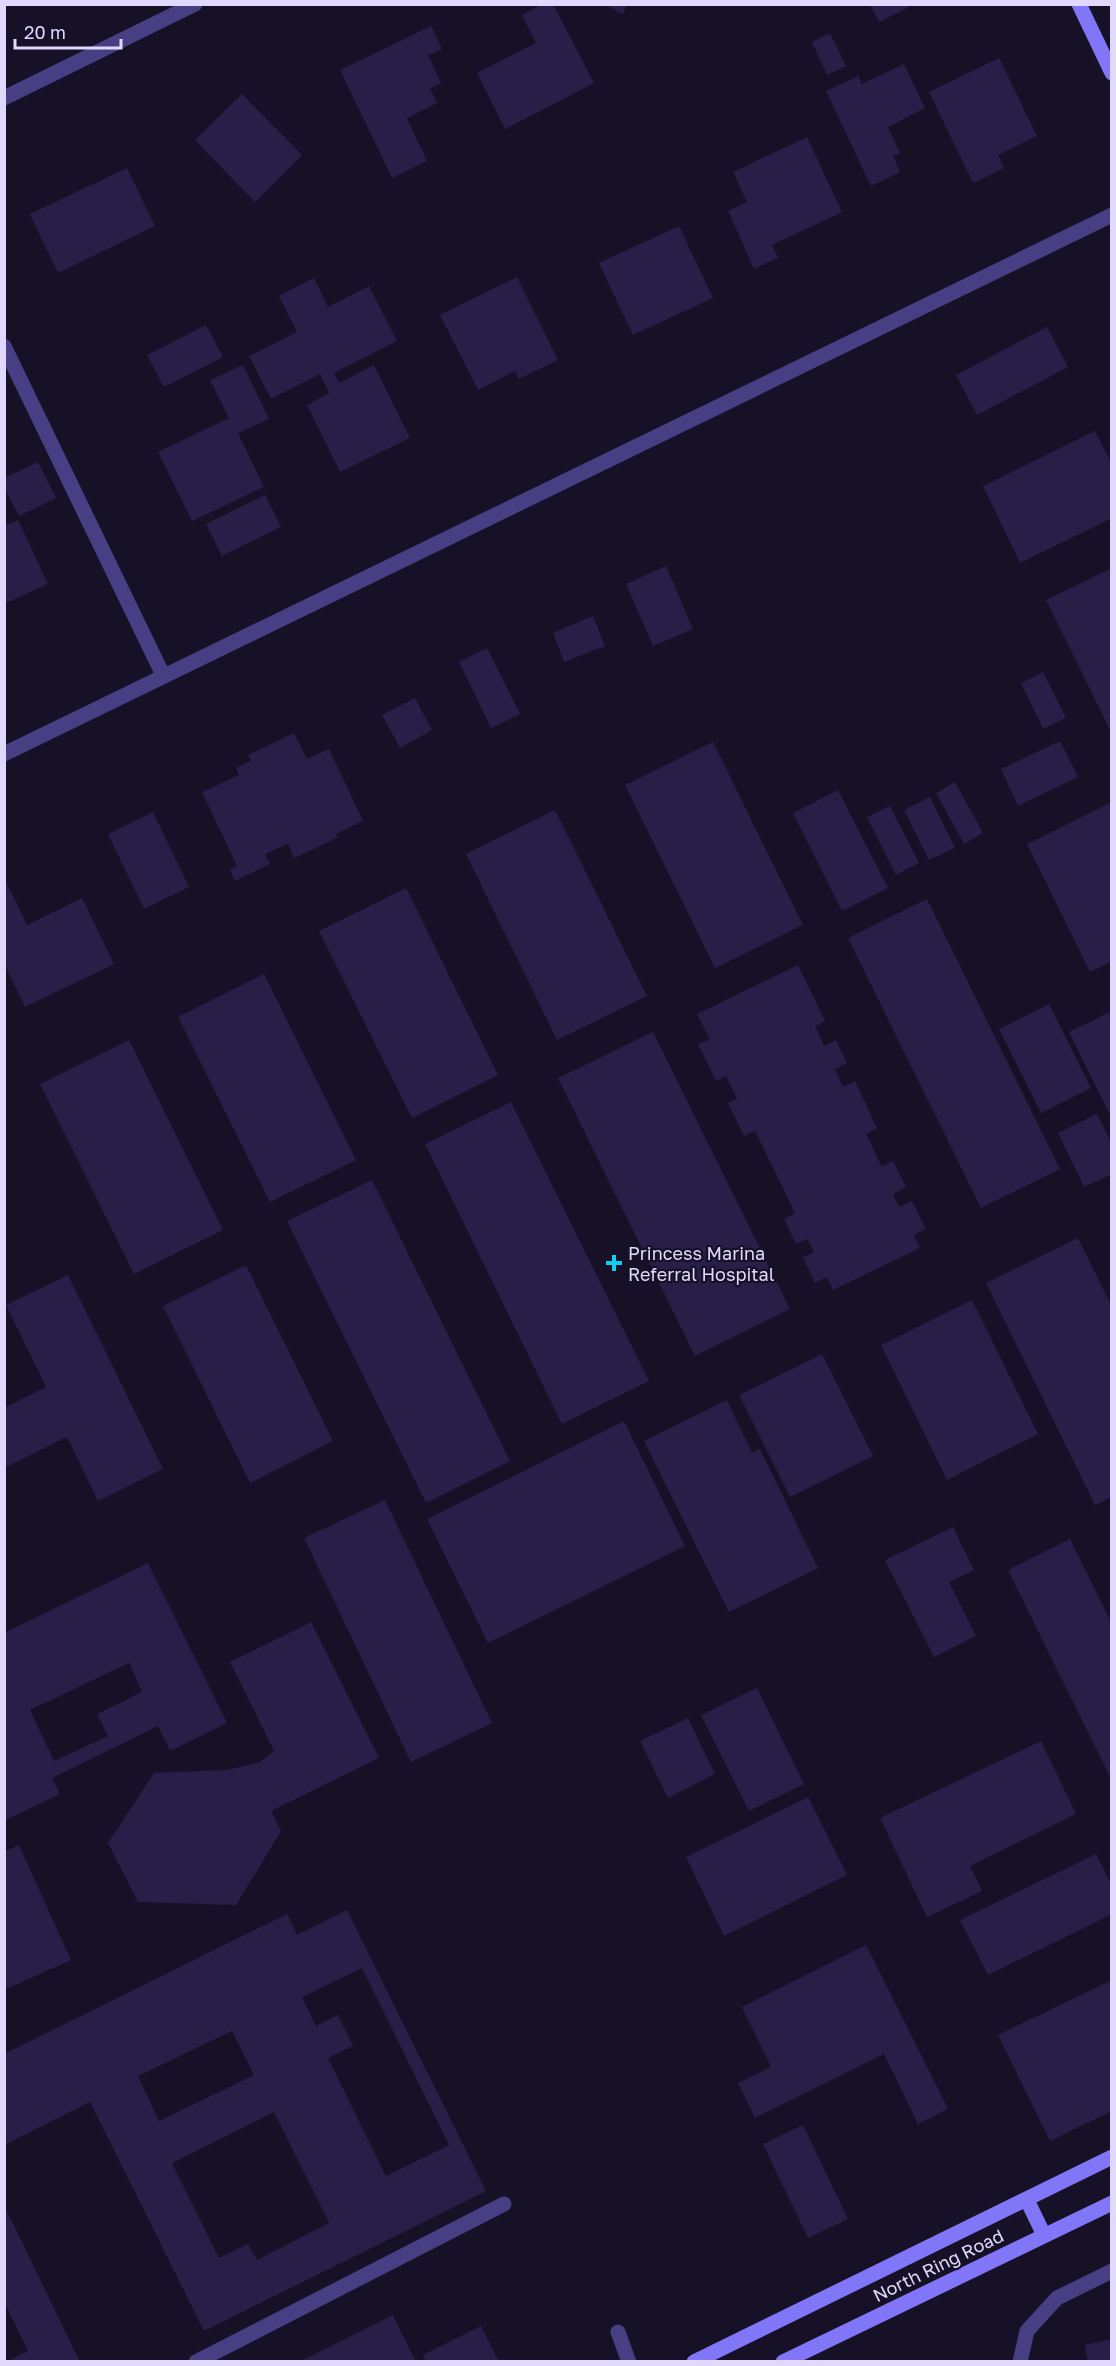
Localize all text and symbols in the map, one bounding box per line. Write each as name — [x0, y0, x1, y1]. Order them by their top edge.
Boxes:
scale bar — [15, 12, 122, 50]
text: 20 m — [24, 21, 66, 43]
place label: Princess Marina Referral Hospital — [628, 1242, 775, 1285]
marker: Princess Marina Referral Hospital — [605, 1254, 623, 1272]
street label: North Ring Road — [869, 2224, 1007, 2306]

